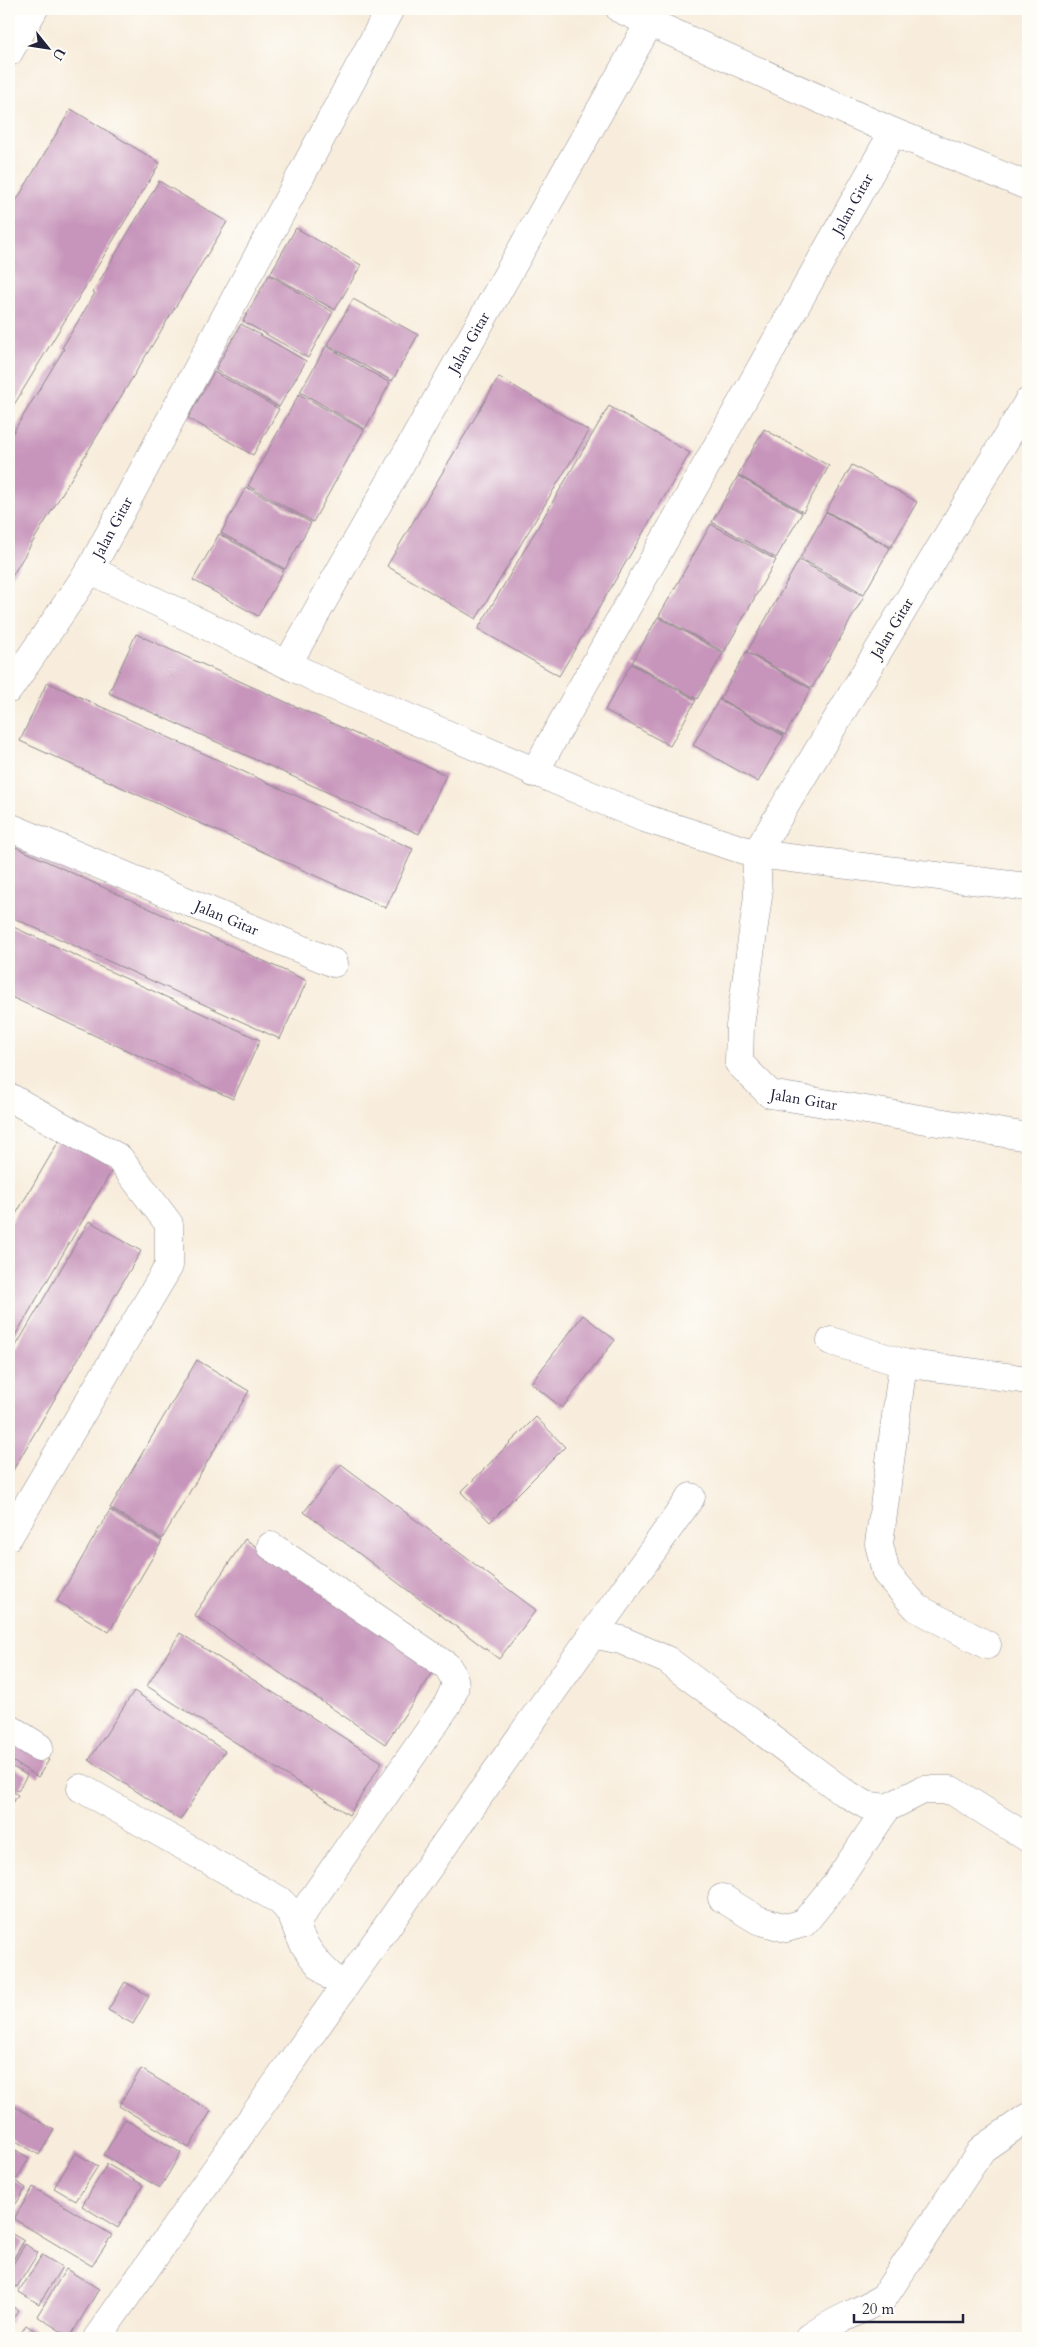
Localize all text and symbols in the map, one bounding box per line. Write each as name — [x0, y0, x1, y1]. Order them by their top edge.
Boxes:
north arrow — [22, 22, 72, 72]
text: U — [47, 45, 70, 64]
street label: Jalan Gitar — [826, 169, 878, 240]
street label: Jalan Gitar — [443, 308, 494, 379]
street label: Jalan Gitar — [87, 493, 138, 564]
street label: Jalan Gitar — [865, 594, 918, 664]
street label: Jalan Gitar — [190, 895, 262, 941]
street label: Jalan Gitar — [767, 1084, 839, 1115]
scale bar — [854, 2292, 963, 2324]
text: 20 m — [862, 2299, 894, 2319]

